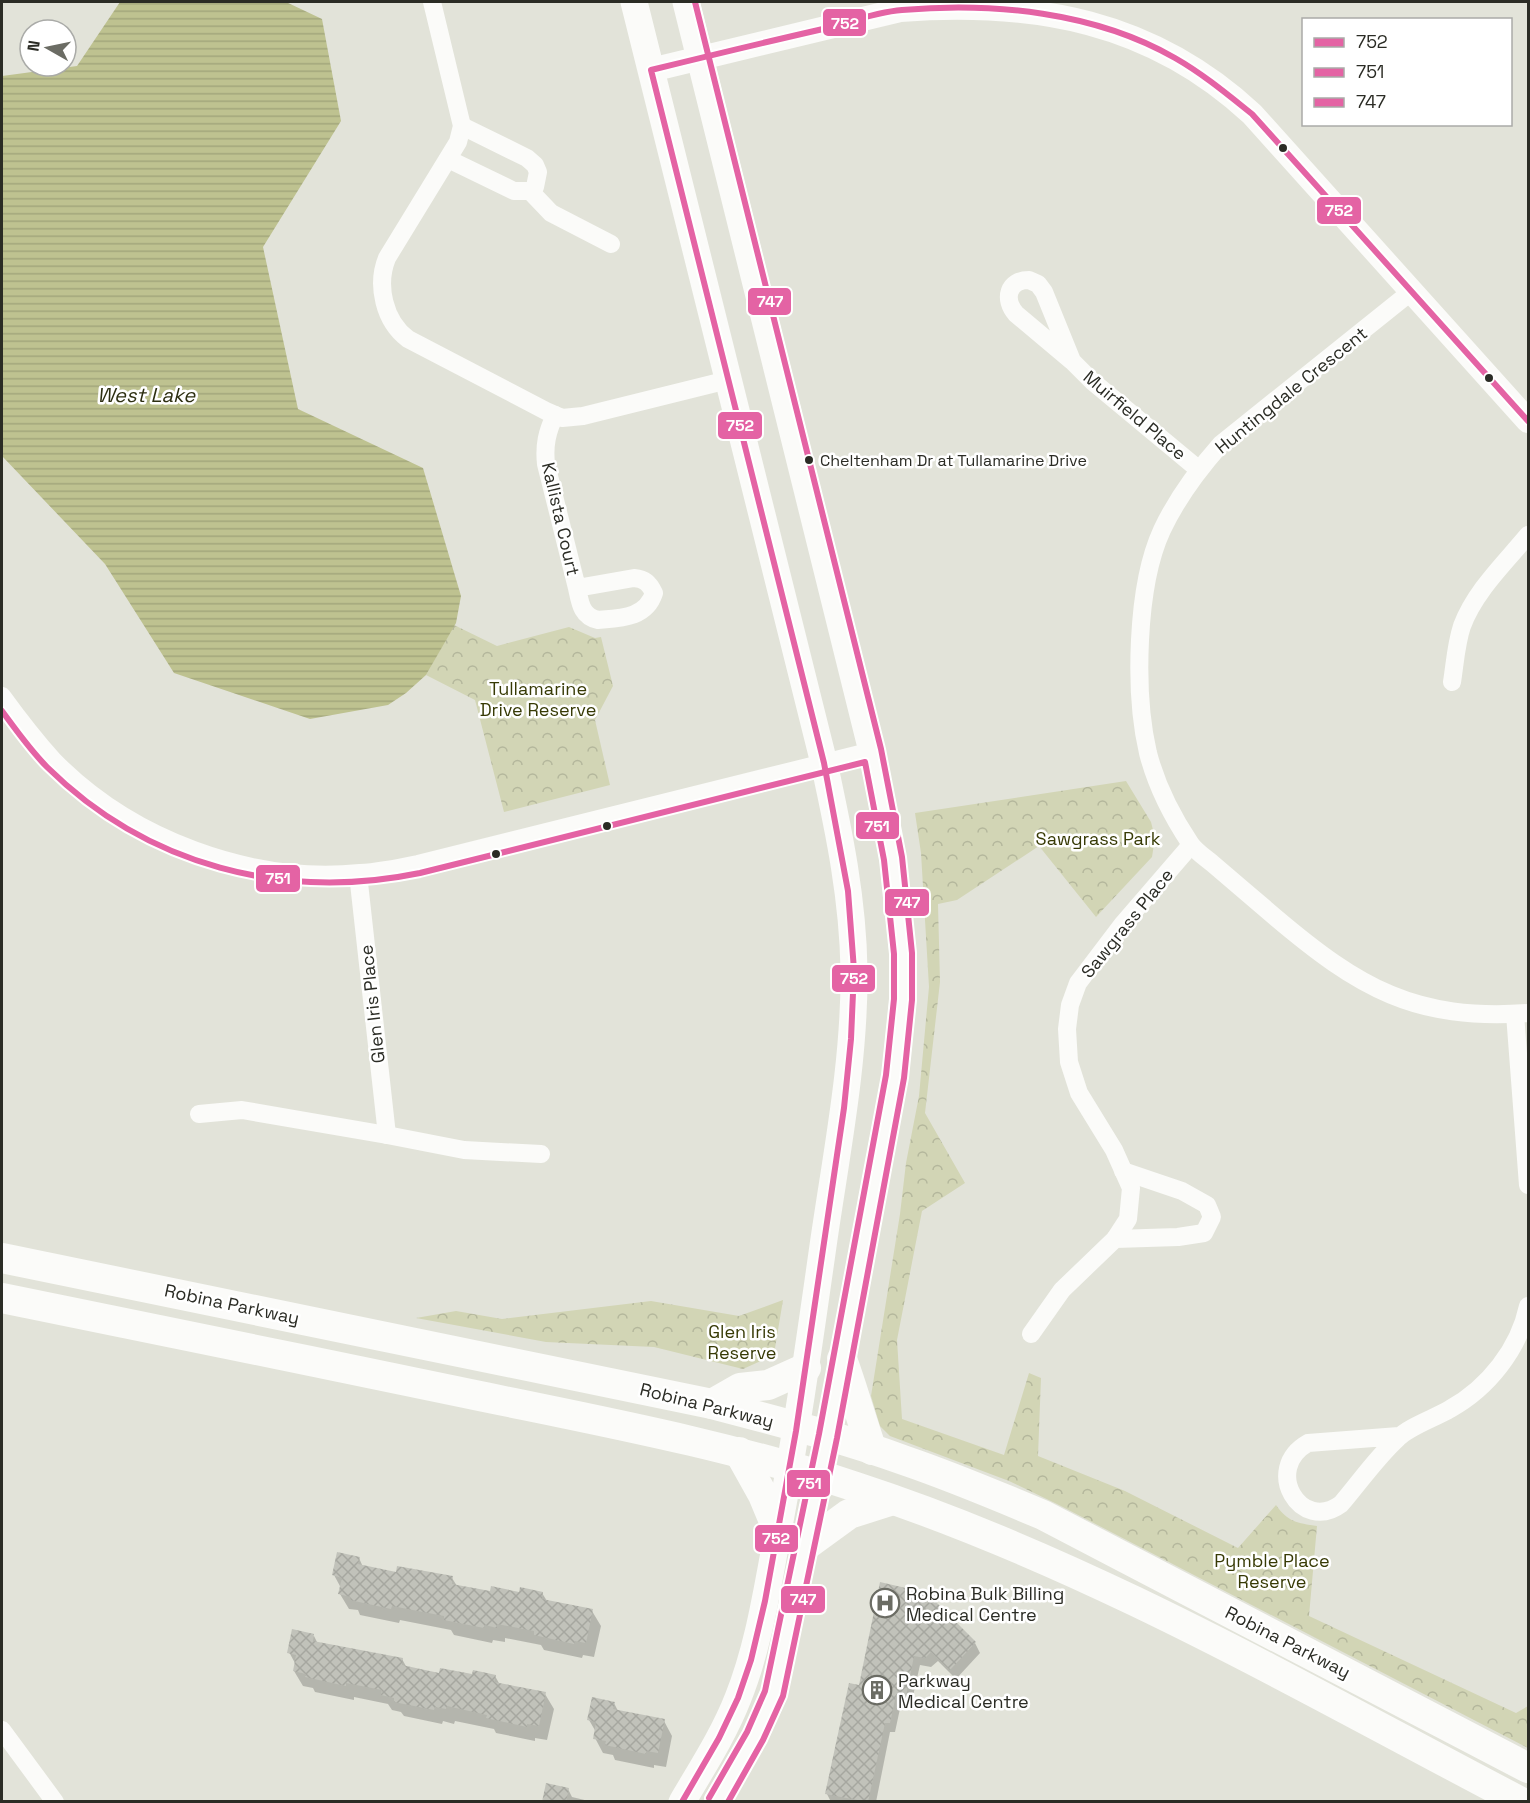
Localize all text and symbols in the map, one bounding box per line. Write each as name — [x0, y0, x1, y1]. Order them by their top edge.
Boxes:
line badge: 752 — [822, 8, 867, 37]
text: 752 — [831, 13, 859, 34]
north arrow — [18, 18, 78, 78]
legend — [1302, 18, 1512, 126]
text: 752 — [1356, 30, 1388, 53]
text: N — [22, 39, 45, 53]
text: 751 — [1356, 60, 1384, 83]
text: 747 — [1356, 90, 1386, 113]
unlabelled marker — [1277, 142, 1289, 154]
line badge: 752 — [1316, 196, 1362, 225]
text: 752 — [1325, 200, 1353, 221]
line badge: 747 — [747, 287, 792, 316]
text: 747 — [757, 291, 783, 312]
street label: Huntingdale Crescent — [1210, 322, 1372, 458]
street label: Muirfield Place — [1079, 365, 1191, 465]
unlabelled marker — [1483, 372, 1495, 384]
water label: West Lake — [97, 382, 196, 408]
line badge: 752 — [717, 411, 763, 440]
text: 752 — [726, 415, 754, 436]
place label: Cheltenham Dr at Tullamarine Drive — [820, 450, 1087, 471]
marker: Cheltenham Dr at Tullamarine Drive — [803, 454, 815, 466]
street label: Kallista Court — [537, 460, 585, 578]
park label: Tullamarine Drive Reserve — [480, 677, 596, 721]
line badge: 751 — [855, 811, 900, 840]
text: 751 — [864, 816, 890, 837]
unlabelled marker — [601, 820, 613, 832]
park label: Sawgrass Park — [1036, 827, 1161, 850]
unlabelled marker — [490, 848, 502, 860]
line badge: 751 — [255, 864, 301, 893]
street label: Sawgrass Place — [1076, 864, 1178, 982]
text: 751 — [265, 868, 291, 889]
line badge: 747 — [884, 888, 930, 917]
text: 747 — [894, 892, 920, 913]
street label: Glen Iris Place — [354, 944, 390, 1064]
line badge: 752 — [831, 964, 876, 993]
text: 752 — [840, 968, 868, 989]
street label: Robina Parkway — [162, 1278, 302, 1330]
park label: Glen Iris Reserve — [708, 1320, 776, 1364]
street label: Robina Parkway — [638, 1377, 776, 1433]
line badge: 751 — [786, 1469, 831, 1498]
text: 751 — [796, 1473, 822, 1494]
line badge: 752 — [754, 1524, 799, 1553]
text: 752 — [762, 1528, 790, 1549]
park label: Pymble Place Reserve — [1214, 1549, 1330, 1593]
place label: Robina Bulk Billing Medical Centre — [906, 1582, 1064, 1626]
line badge: 747 — [780, 1585, 826, 1614]
hospital icon: Robina Bulk Billing Medical Centre — [869, 1587, 901, 1619]
text: 747 — [790, 1589, 816, 1610]
street label: Robina Parkway — [1222, 1601, 1354, 1683]
place label: Parkway Medical Centre — [898, 1669, 1029, 1713]
building icon: Parkway Medical Centre — [861, 1674, 893, 1706]

